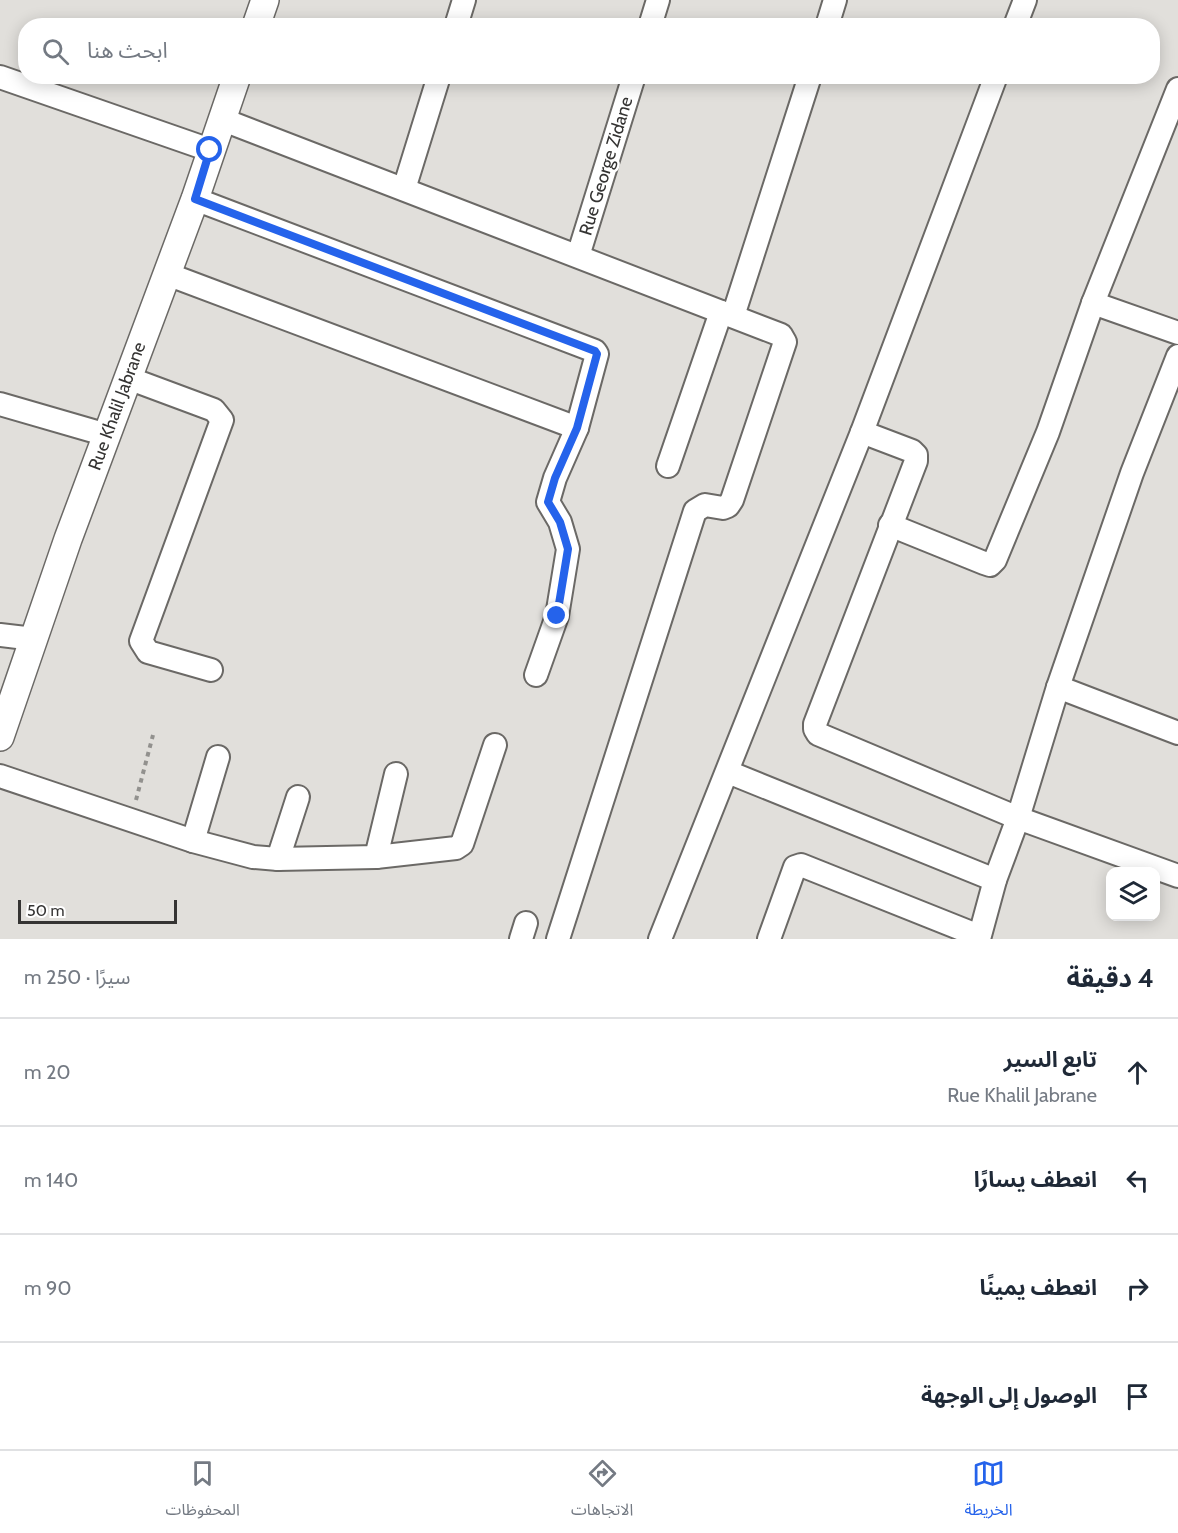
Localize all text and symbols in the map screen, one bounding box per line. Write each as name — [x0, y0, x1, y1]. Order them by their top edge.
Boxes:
search box — [18, 18, 1160, 84]
icon: search — [39, 35, 72, 68]
text: ابحث هنا — [87, 37, 168, 64]
street label: Rue George Zidane — [574, 94, 638, 238]
route start — [196, 136, 222, 162]
street label: Rue Khalil Jabrane — [84, 339, 150, 473]
route end — [543, 602, 569, 628]
map controls — [1106, 867, 1160, 921]
button: layers — [1106, 867, 1160, 921]
scale bar — [18, 897, 177, 924]
text: 50 m — [27, 901, 64, 920]
text: 4 دقيقة — [1067, 962, 1154, 994]
text: سيرًا · 250 m — [24, 965, 130, 989]
text: تابع السير — [1004, 1046, 1097, 1073]
icon: ahead — [1121, 1056, 1154, 1089]
text: 20 m — [24, 1060, 71, 1084]
text: Rue Khalil Jabrane — [947, 1083, 1097, 1107]
icon: left — [1121, 1164, 1154, 1197]
text: انعطف يسارًا — [974, 1166, 1097, 1193]
text: 140 m — [24, 1168, 78, 1192]
icon: right — [1121, 1272, 1154, 1305]
text: انعطف يمينًا — [980, 1274, 1097, 1301]
text: 90 m — [24, 1276, 71, 1300]
icon: arrive — [1121, 1380, 1154, 1413]
text: الوصول إلى الوجهة — [921, 1382, 1097, 1409]
tab: المحفوظات — [166, 1457, 240, 1527]
tab: الاتجاهات — [571, 1457, 633, 1527]
tab: الخريطة — [965, 1457, 1012, 1527]

